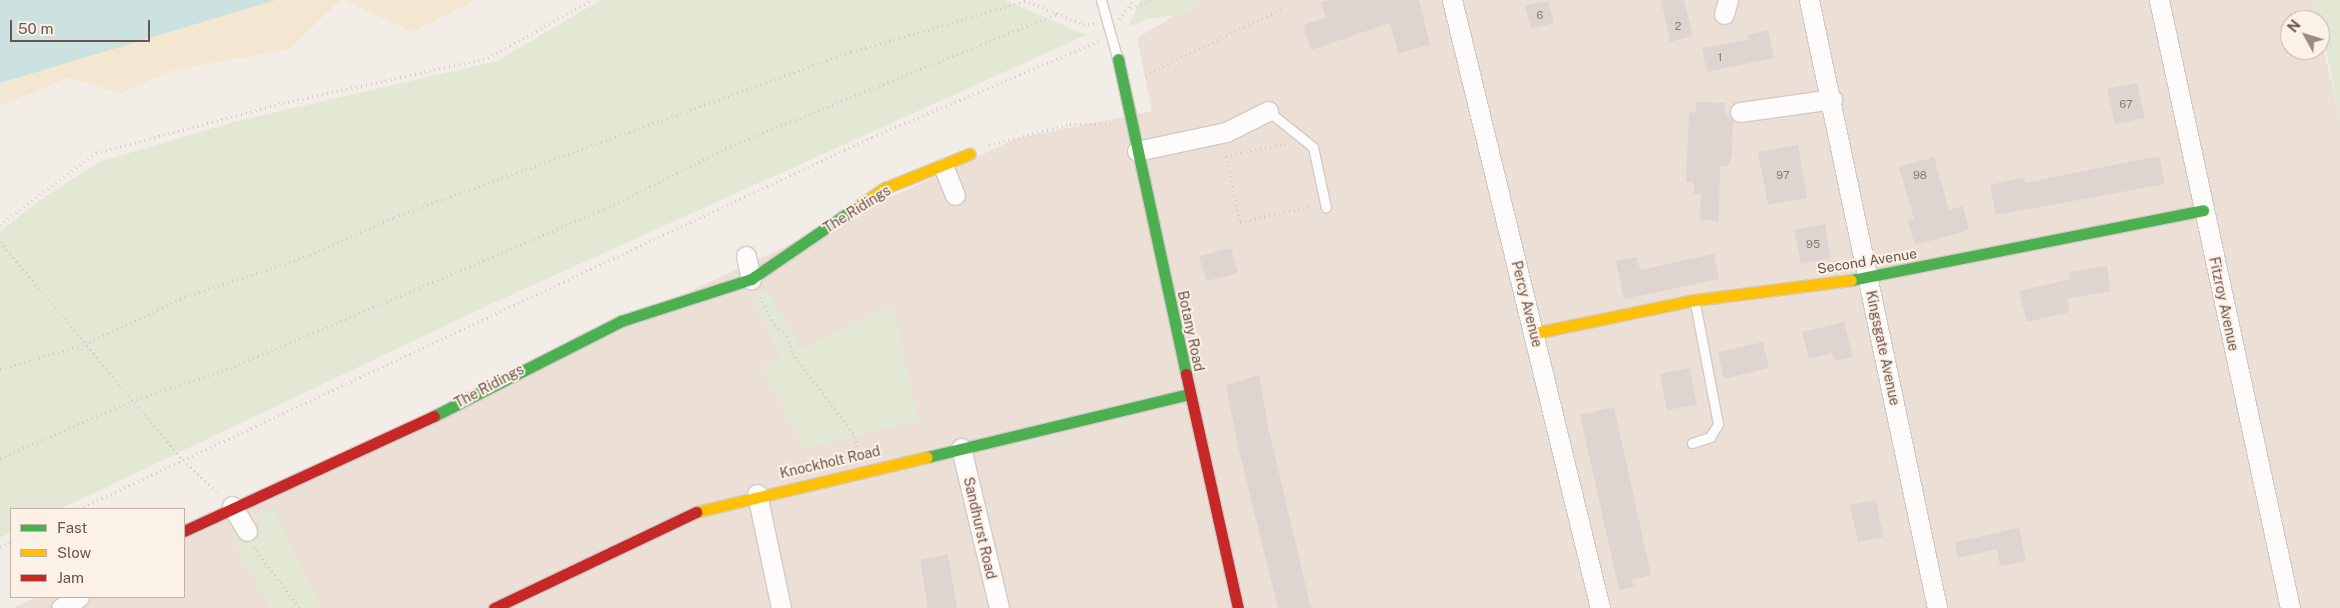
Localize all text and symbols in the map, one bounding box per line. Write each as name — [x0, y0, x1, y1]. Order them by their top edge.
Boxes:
house number: 6 — [1537, 8, 1543, 22]
scale bar — [12, 10, 152, 42]
north arrow — [2280, 10, 2330, 60]
text: N — [2284, 17, 2304, 35]
house number: 2 — [1675, 19, 1681, 33]
text: 50 m — [18, 20, 53, 37]
house number: 1 — [1718, 50, 1722, 64]
house number: 67 — [2119, 97, 2133, 111]
house number: 97 — [1776, 168, 1790, 182]
house number: 98 — [1913, 168, 1927, 182]
street label: The Ridings — [820, 182, 894, 236]
house number: 95 — [1806, 237, 1820, 251]
street label: Second Avenue — [1816, 245, 1918, 277]
street label: Fitzroy Avenue — [2206, 255, 2242, 353]
street label: Percy Avenue — [1508, 259, 1546, 349]
street label: Botany Road — [1174, 289, 1208, 373]
street label: Kingsgate Avenue — [1863, 289, 1903, 407]
street label: The Ridings — [451, 361, 527, 411]
street label: Knockholt Road — [778, 442, 882, 482]
street label: Sandhurst Road — [960, 475, 1000, 581]
legend — [10, 508, 185, 598]
text: Fast — [57, 519, 87, 536]
text: Slow — [57, 544, 91, 561]
text: Jam — [57, 569, 84, 586]

